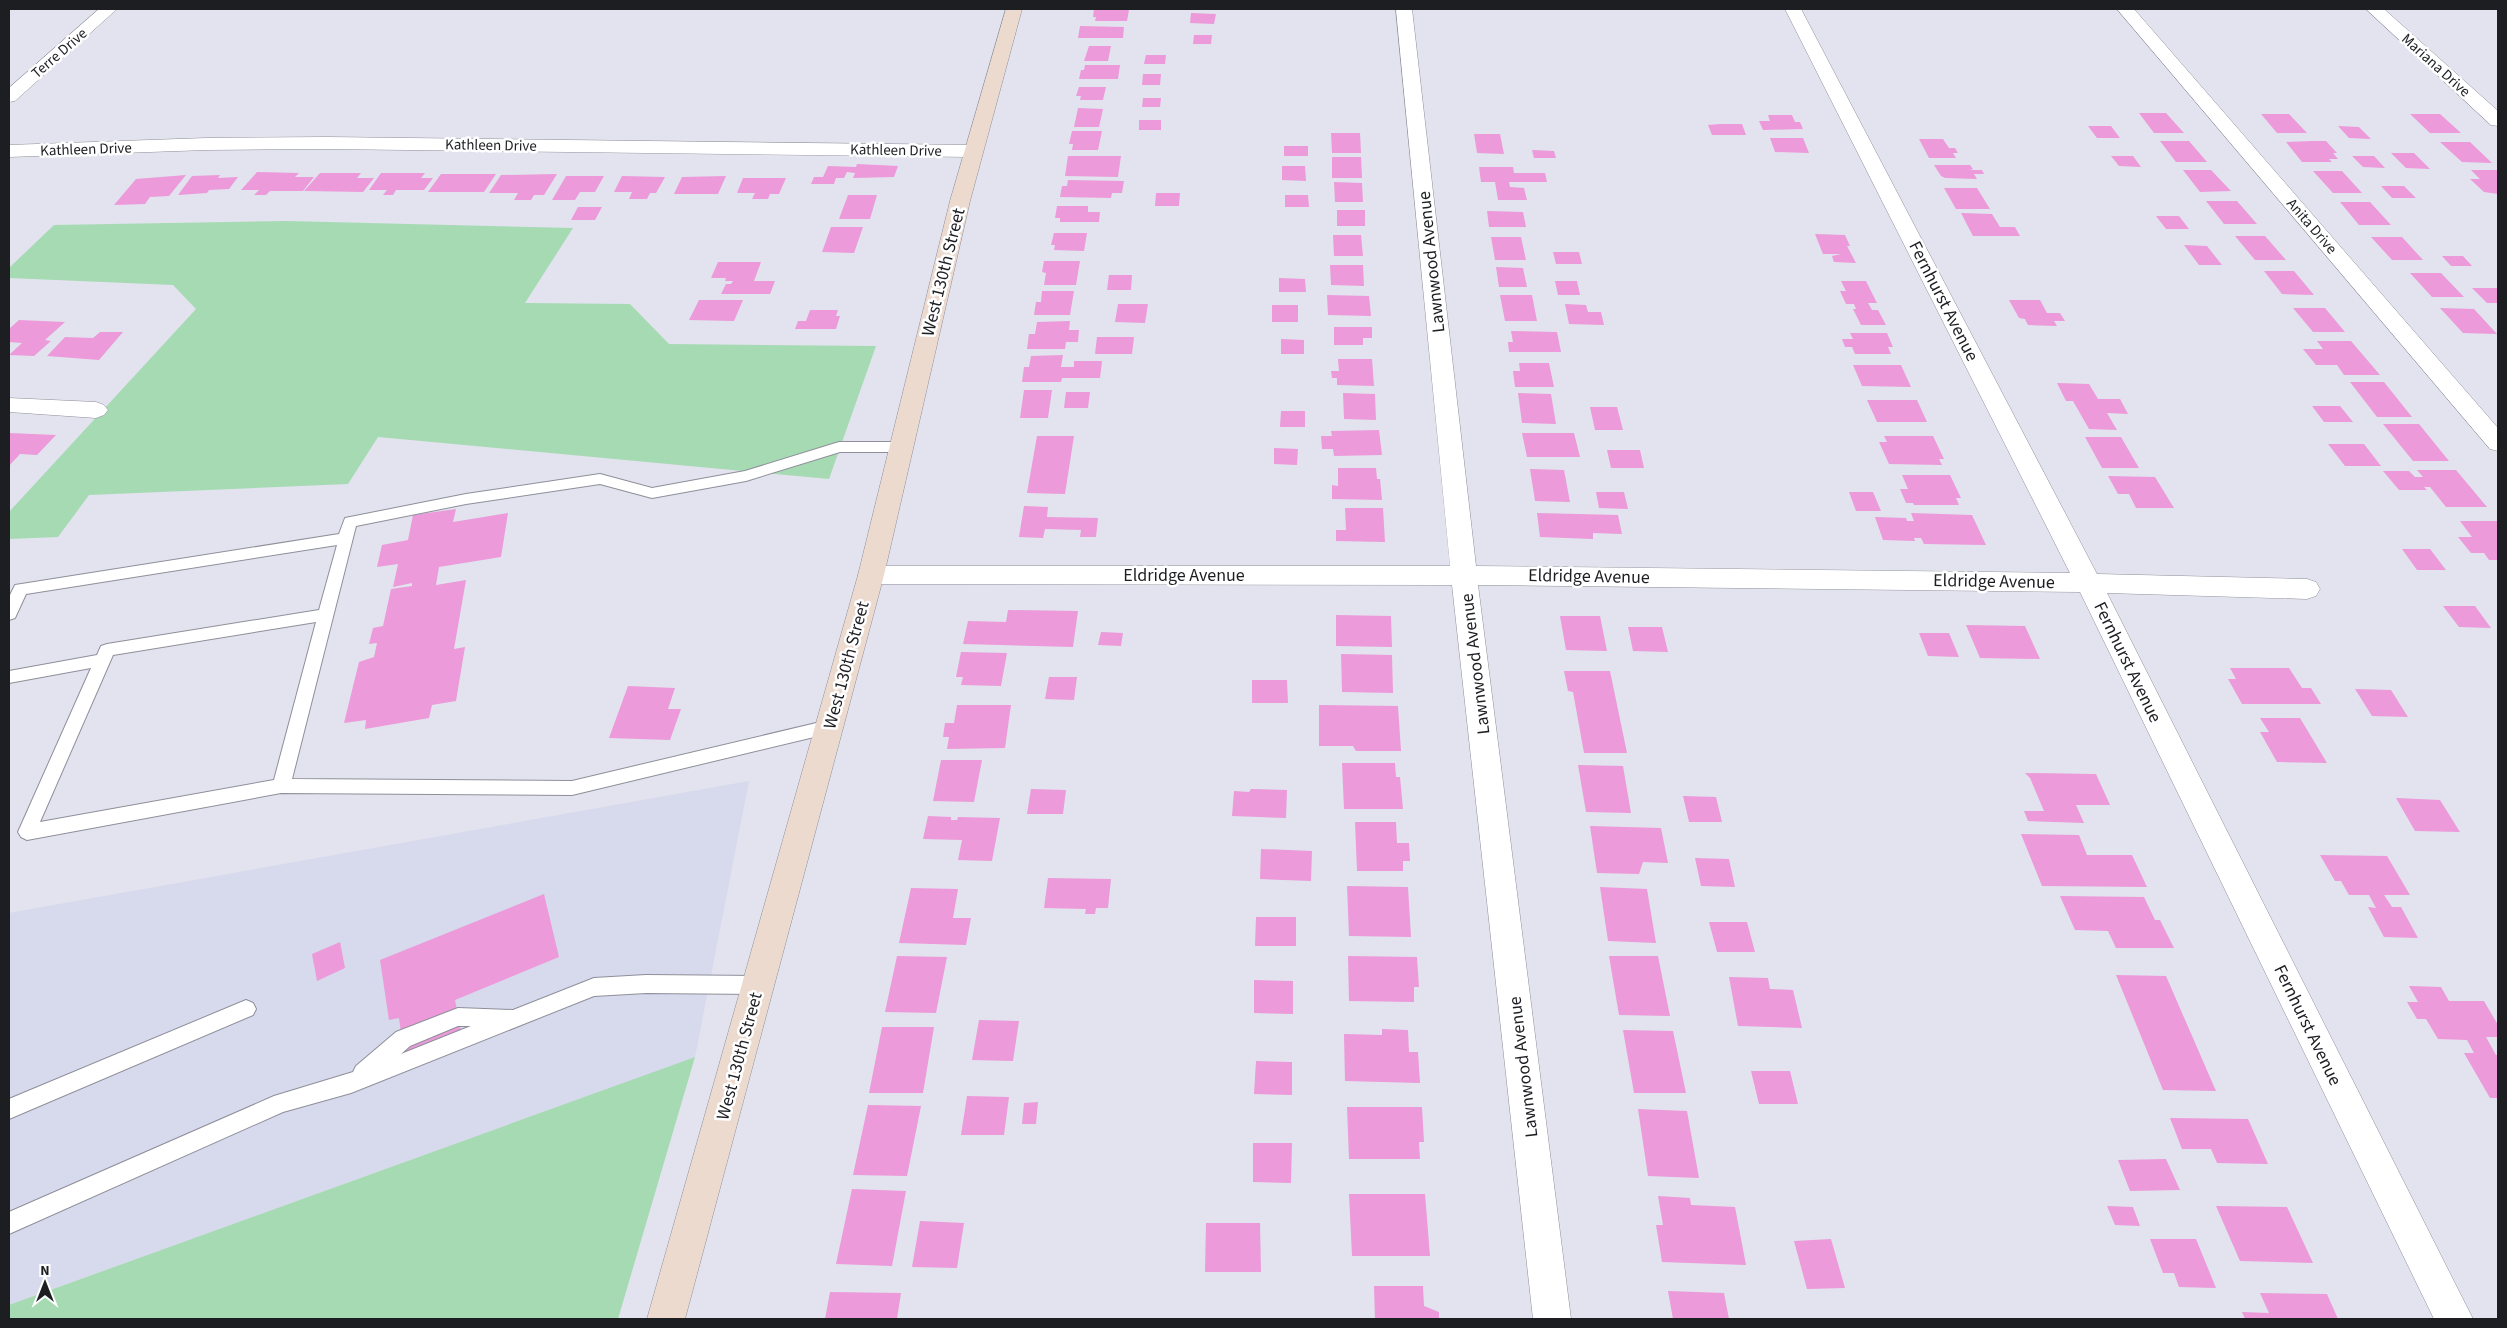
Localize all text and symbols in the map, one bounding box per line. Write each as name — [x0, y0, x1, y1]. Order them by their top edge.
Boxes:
street label: Terre Drive — [27, 23, 92, 84]
street label: Mariana Drive — [2397, 29, 2475, 102]
street label: Kathleen Drive — [445, 134, 537, 157]
street label: Kathleen Drive — [40, 137, 132, 162]
street label: Kathleen Drive — [850, 139, 942, 162]
street label: Lawnwood Avenue — [1412, 190, 1451, 334]
street label: Anita Drive — [2281, 194, 2342, 259]
street label: West 130th Street — [915, 205, 972, 339]
street label: Fernhurst Avenue — [1903, 237, 1985, 366]
street label: Eldridge Avenue — [1123, 563, 1245, 588]
street label: Eldridge Avenue — [1528, 563, 1650, 590]
street label: Eldridge Avenue — [1933, 568, 2055, 595]
street label: Lawnwood Avenue — [1454, 592, 1497, 736]
street label: West 130th Street — [817, 598, 876, 732]
street label: Fernhurst Avenue — [2087, 598, 2168, 727]
street label: Fernhurst Avenue — [2267, 961, 2348, 1090]
street label: West 130th Street — [710, 989, 769, 1123]
street label: Lawnwood Avenue — [1502, 995, 1545, 1139]
north arrow — [20, 1258, 70, 1308]
text: N — [40, 1261, 50, 1281]

